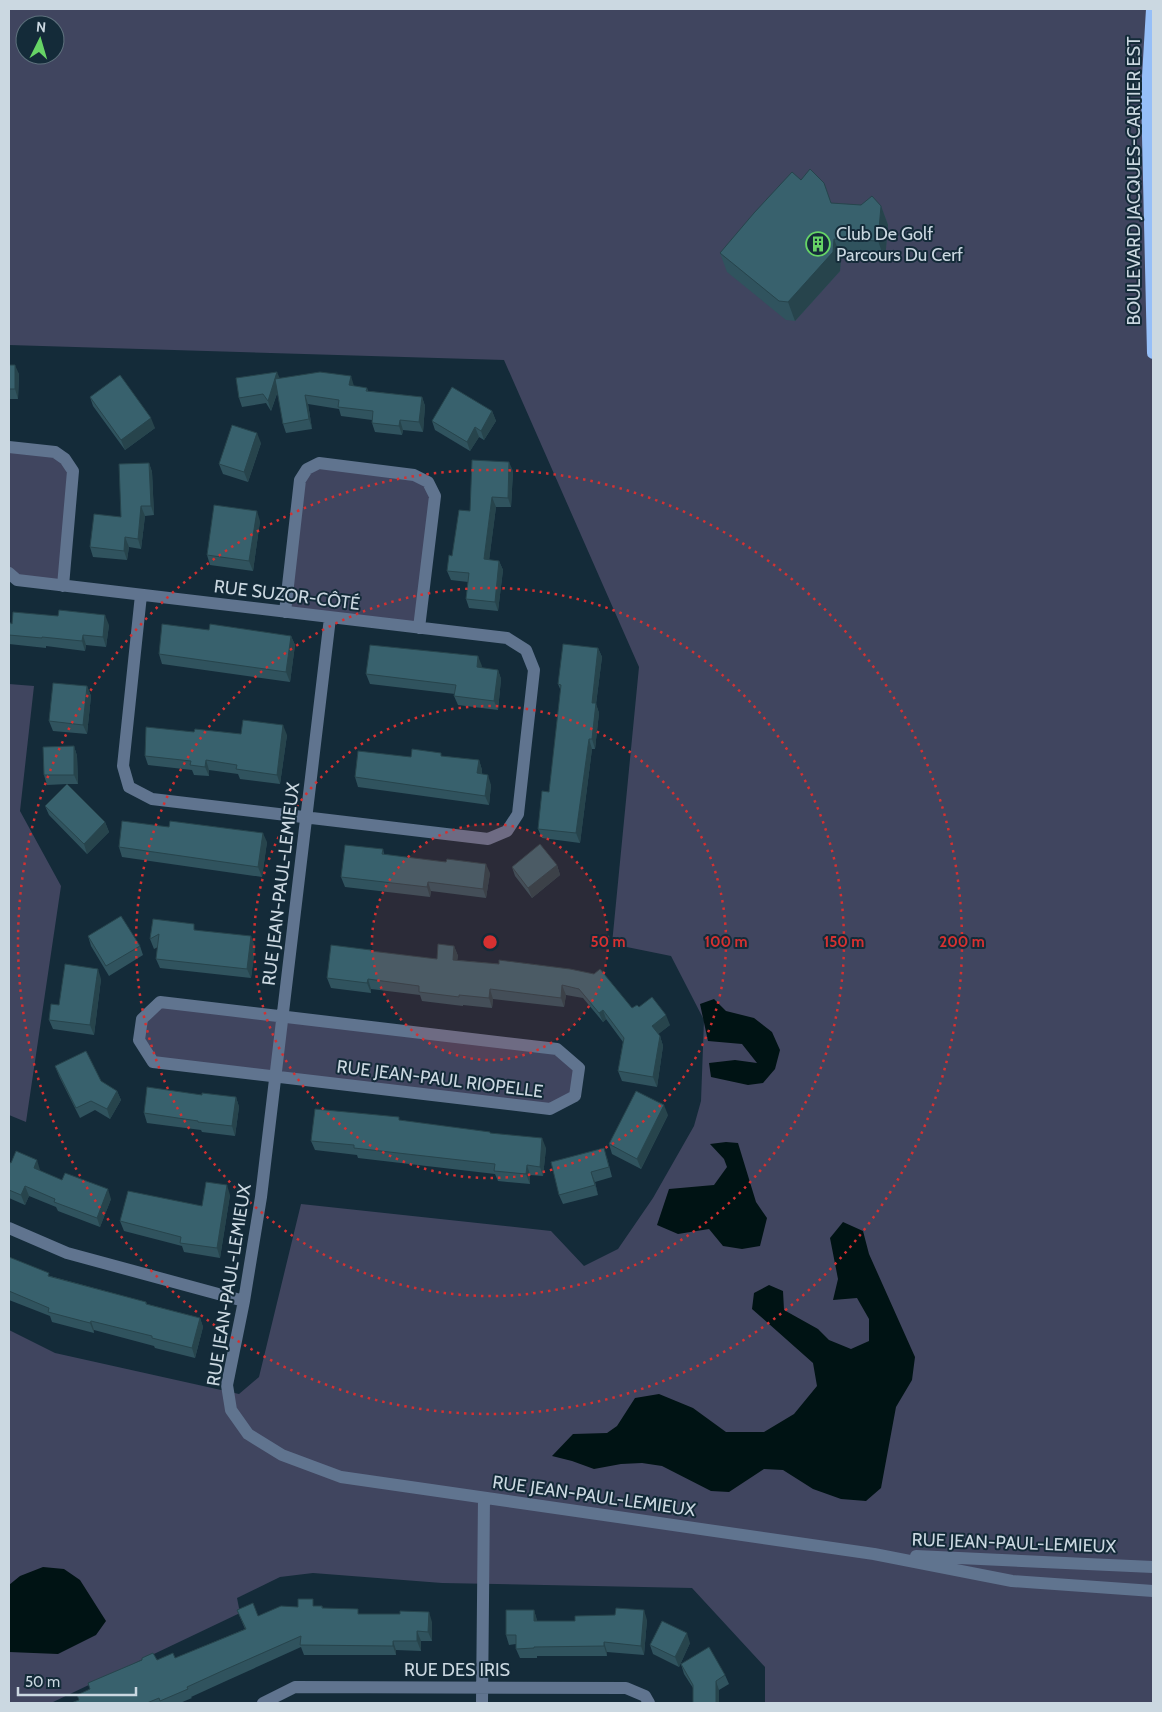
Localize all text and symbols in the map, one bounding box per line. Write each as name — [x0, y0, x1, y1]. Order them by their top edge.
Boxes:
north arrow — [15, 15, 65, 65]
text: N — [35, 18, 47, 36]
street label: BOULEVARD JACQUES-CARTIER EST — [1123, 36, 1145, 326]
place label: Club De Golf Parcours Du Cerf — [836, 223, 963, 266]
building icon: Club De Golf Parcours Du Cerf — [805, 231, 831, 257]
street label: RUE SUZOR-CÔTÉ — [213, 575, 361, 615]
street label: RUE JEAN-PAUL-LEMIEUX — [258, 781, 304, 987]
centre of rings — [481, 933, 499, 951]
text: 50 m — [590, 933, 626, 951]
text: 100 m — [704, 933, 748, 951]
text: 150 m — [824, 933, 864, 951]
text: 200 m — [939, 933, 985, 951]
street label: RUE JEAN-PAUL RIOPELLE — [335, 1055, 545, 1103]
street label: RUE JEAN-PAUL-LEMIEUX — [202, 1182, 256, 1388]
street label: RUE JEAN-PAUL-LEMIEUX — [491, 1471, 697, 1521]
street label: RUE JEAN-PAUL-LEMIEUX — [911, 1528, 1117, 1558]
street label: RUE DES IRIS — [404, 1659, 510, 1681]
scale bar — [18, 1664, 135, 1696]
text: 50 m — [25, 1673, 60, 1691]

